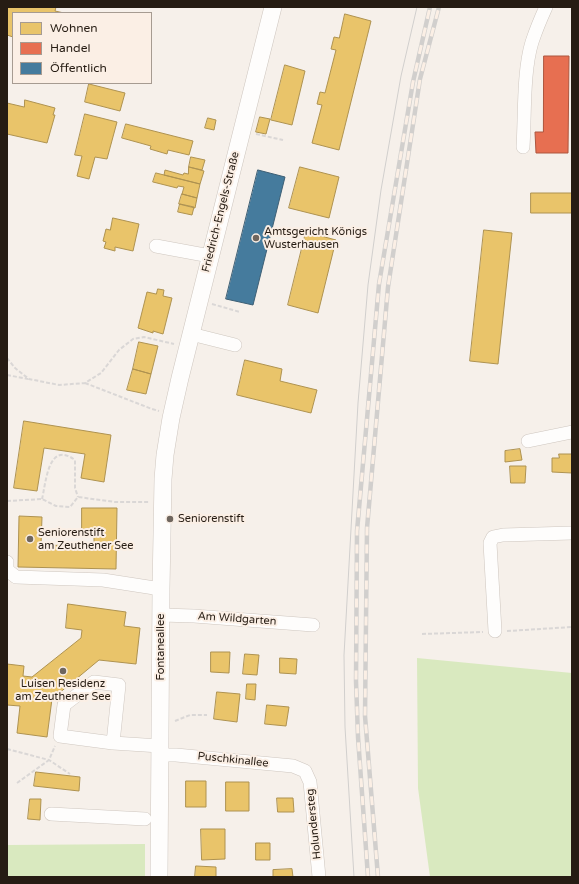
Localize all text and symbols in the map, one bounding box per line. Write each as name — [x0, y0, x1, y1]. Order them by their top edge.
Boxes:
legend — [12, 12, 152, 84]
text: Wohnen — [50, 21, 98, 35]
text: Handel — [50, 41, 90, 55]
text: Öffentlich — [50, 61, 107, 75]
street label: Friedrich-Engels-Straße — [200, 150, 242, 274]
place label: Amtsgericht Königs Wusterhausen — [264, 225, 367, 251]
marker: Amtsgericht Königs Wusterhausen — [251, 233, 261, 243]
place label: Seniorenstift — [178, 512, 245, 526]
marker: Seniorenstift — [165, 514, 175, 524]
place label: Seniorenstift am Zeuthener See — [38, 526, 133, 552]
marker: Seniorenstift am Zeuthener See — [25, 534, 35, 544]
street label: Am Wildgarten — [197, 610, 277, 628]
street label: Fontaneallee — [154, 614, 168, 680]
marker: Luisen Residenz am Zeuthener See — [58, 666, 68, 676]
place label: Luisen Residenz am Zeuthener See — [15, 677, 111, 703]
street label: Puschkinallee — [197, 750, 269, 770]
street label: Holundersteg — [304, 788, 324, 860]

